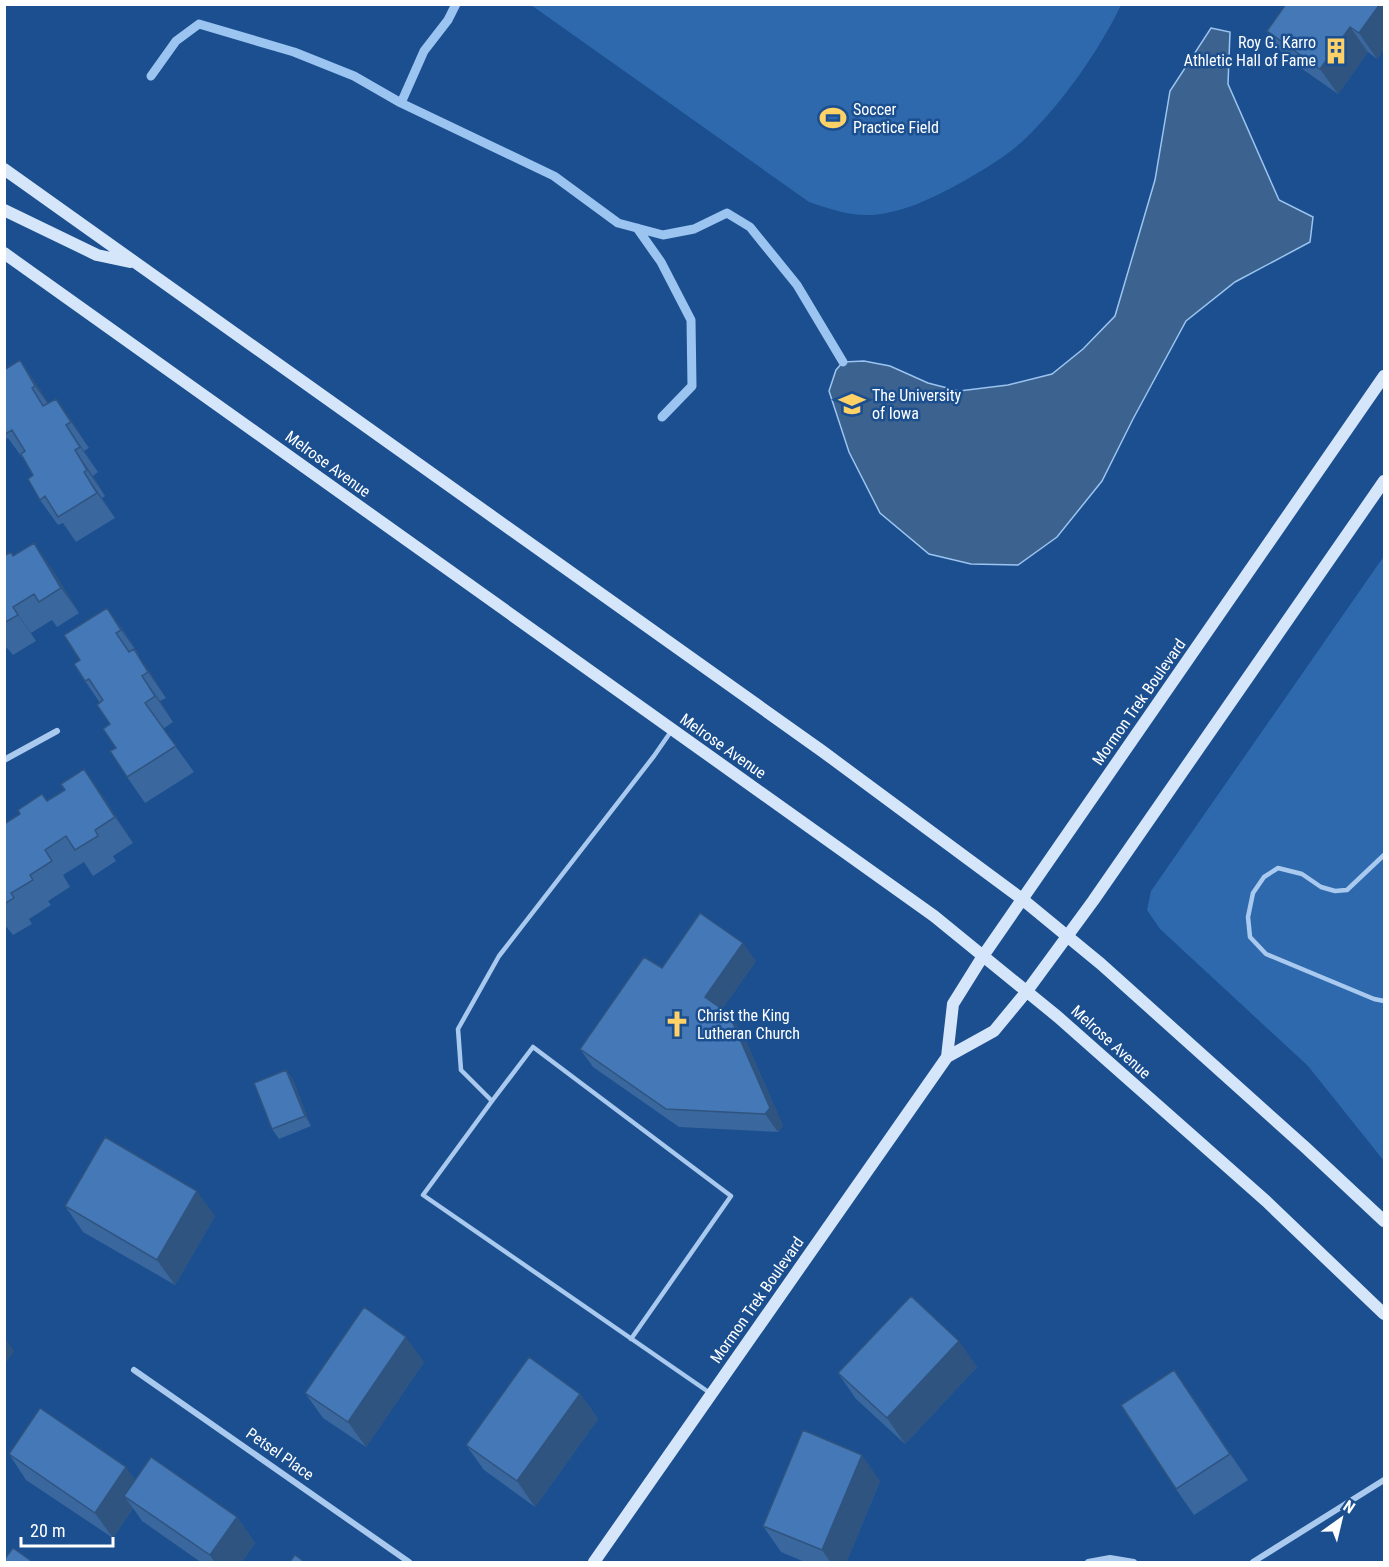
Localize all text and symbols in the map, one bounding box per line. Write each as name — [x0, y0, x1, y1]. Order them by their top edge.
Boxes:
place label: Roy G. Karro Athletic Hall of Fame — [1184, 33, 1316, 70]
building icon: Roy G. Karro Athletic Hall of Fame — [1321, 36, 1351, 66]
place label: Soccer Practice Field — [853, 100, 939, 137]
sports icon: Soccer Practice Field — [818, 103, 848, 133]
place label: The University of Iowa — [872, 386, 961, 423]
school or university icon: The University of Iowa — [837, 389, 867, 419]
street label: Melrose Avenue — [282, 427, 374, 501]
street label: Mormon Trek Boulevard — [1088, 635, 1190, 769]
street label: Melrose Avenue — [676, 709, 770, 783]
street label: Melrose Avenue — [1067, 1001, 1155, 1083]
place label: Christ the King Lutheran Church — [697, 1006, 800, 1043]
church icon: Christ the King Lutheran Church — [662, 1009, 692, 1039]
street label: Mormon Trek Boulevard — [706, 1233, 808, 1367]
street label: Petsel Place — [243, 1424, 317, 1484]
north arrow — [1311, 1489, 1371, 1549]
text: N — [1340, 1496, 1358, 1518]
scale bar — [21, 1510, 112, 1548]
text: 20 m — [30, 1520, 65, 1541]

